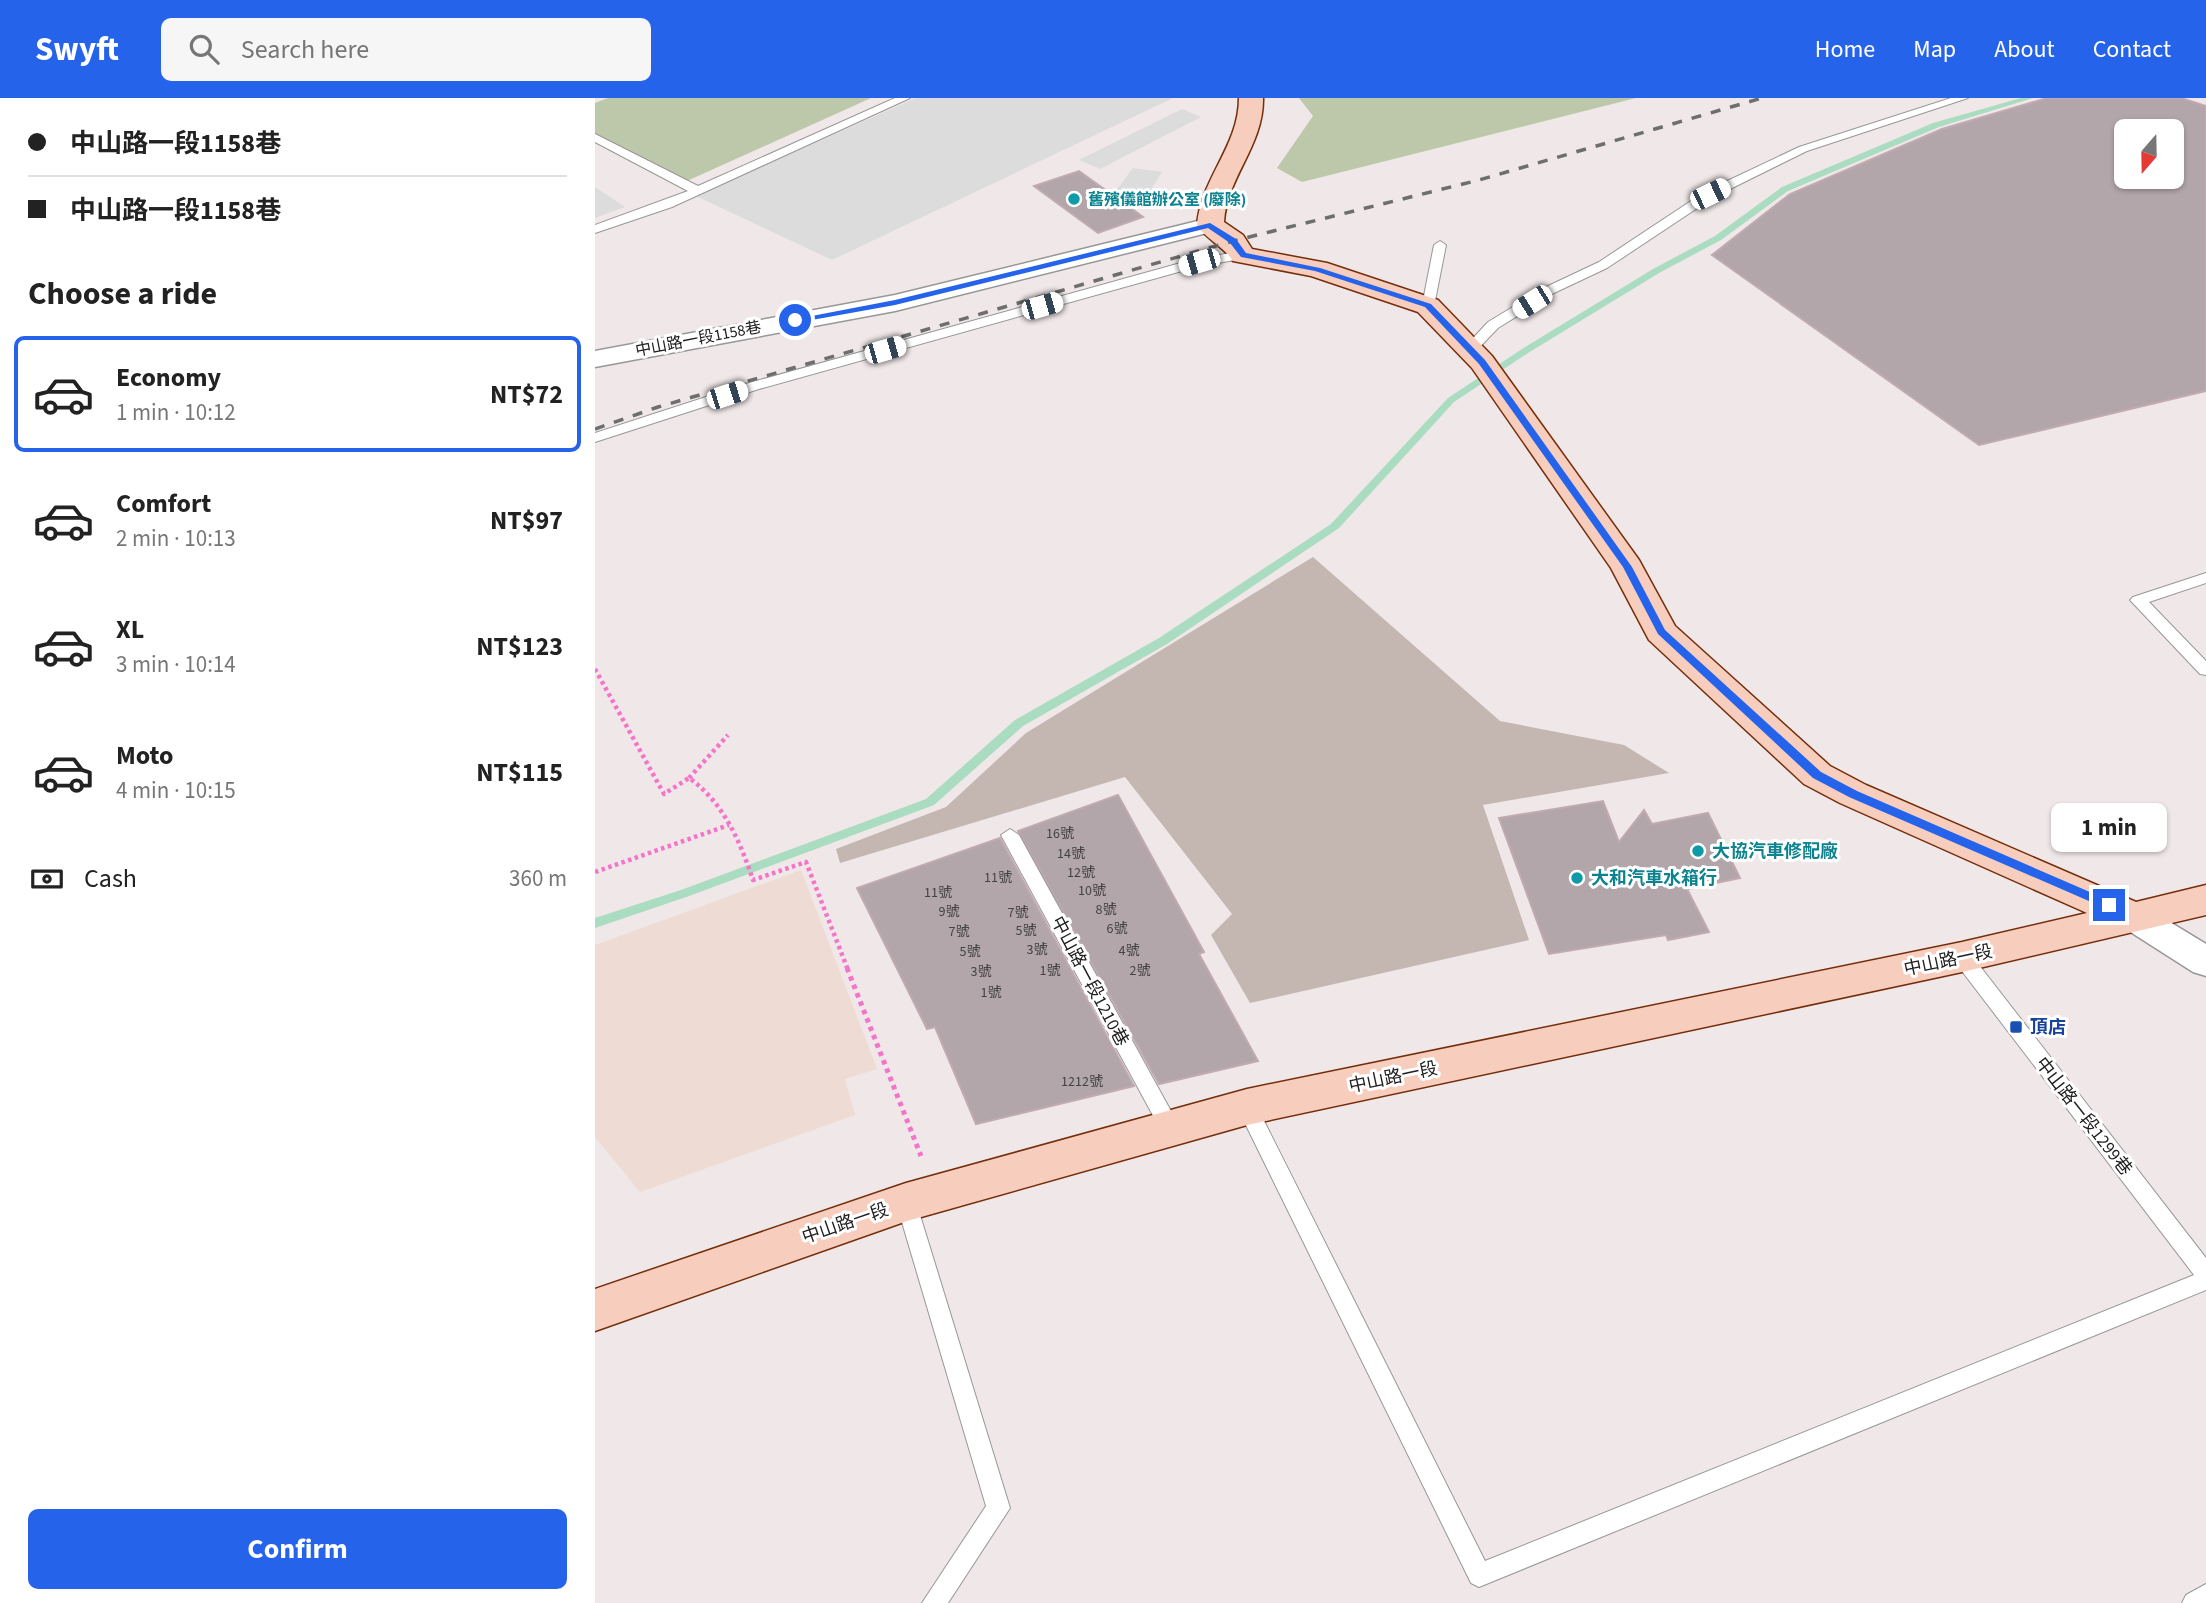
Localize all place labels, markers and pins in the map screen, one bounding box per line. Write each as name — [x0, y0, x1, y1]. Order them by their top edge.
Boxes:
place label: 舊殯儀館辦公室 (廢除) — [1088, 189, 1246, 211]
marker: 舊殯儀館辦公室 (廢除) — [1066, 191, 1082, 207]
place label: 大協汽車修配廠 — [1712, 839, 1838, 864]
marker: 大協汽車修配廠 — [1690, 843, 1706, 859]
place label: 大和汽車水箱行 — [1591, 866, 1717, 891]
marker: 大和汽車水箱行 — [1569, 870, 1585, 886]
place label: 頂店 — [2030, 1015, 2066, 1040]
marker: 頂店 — [2008, 1019, 2024, 1035]

